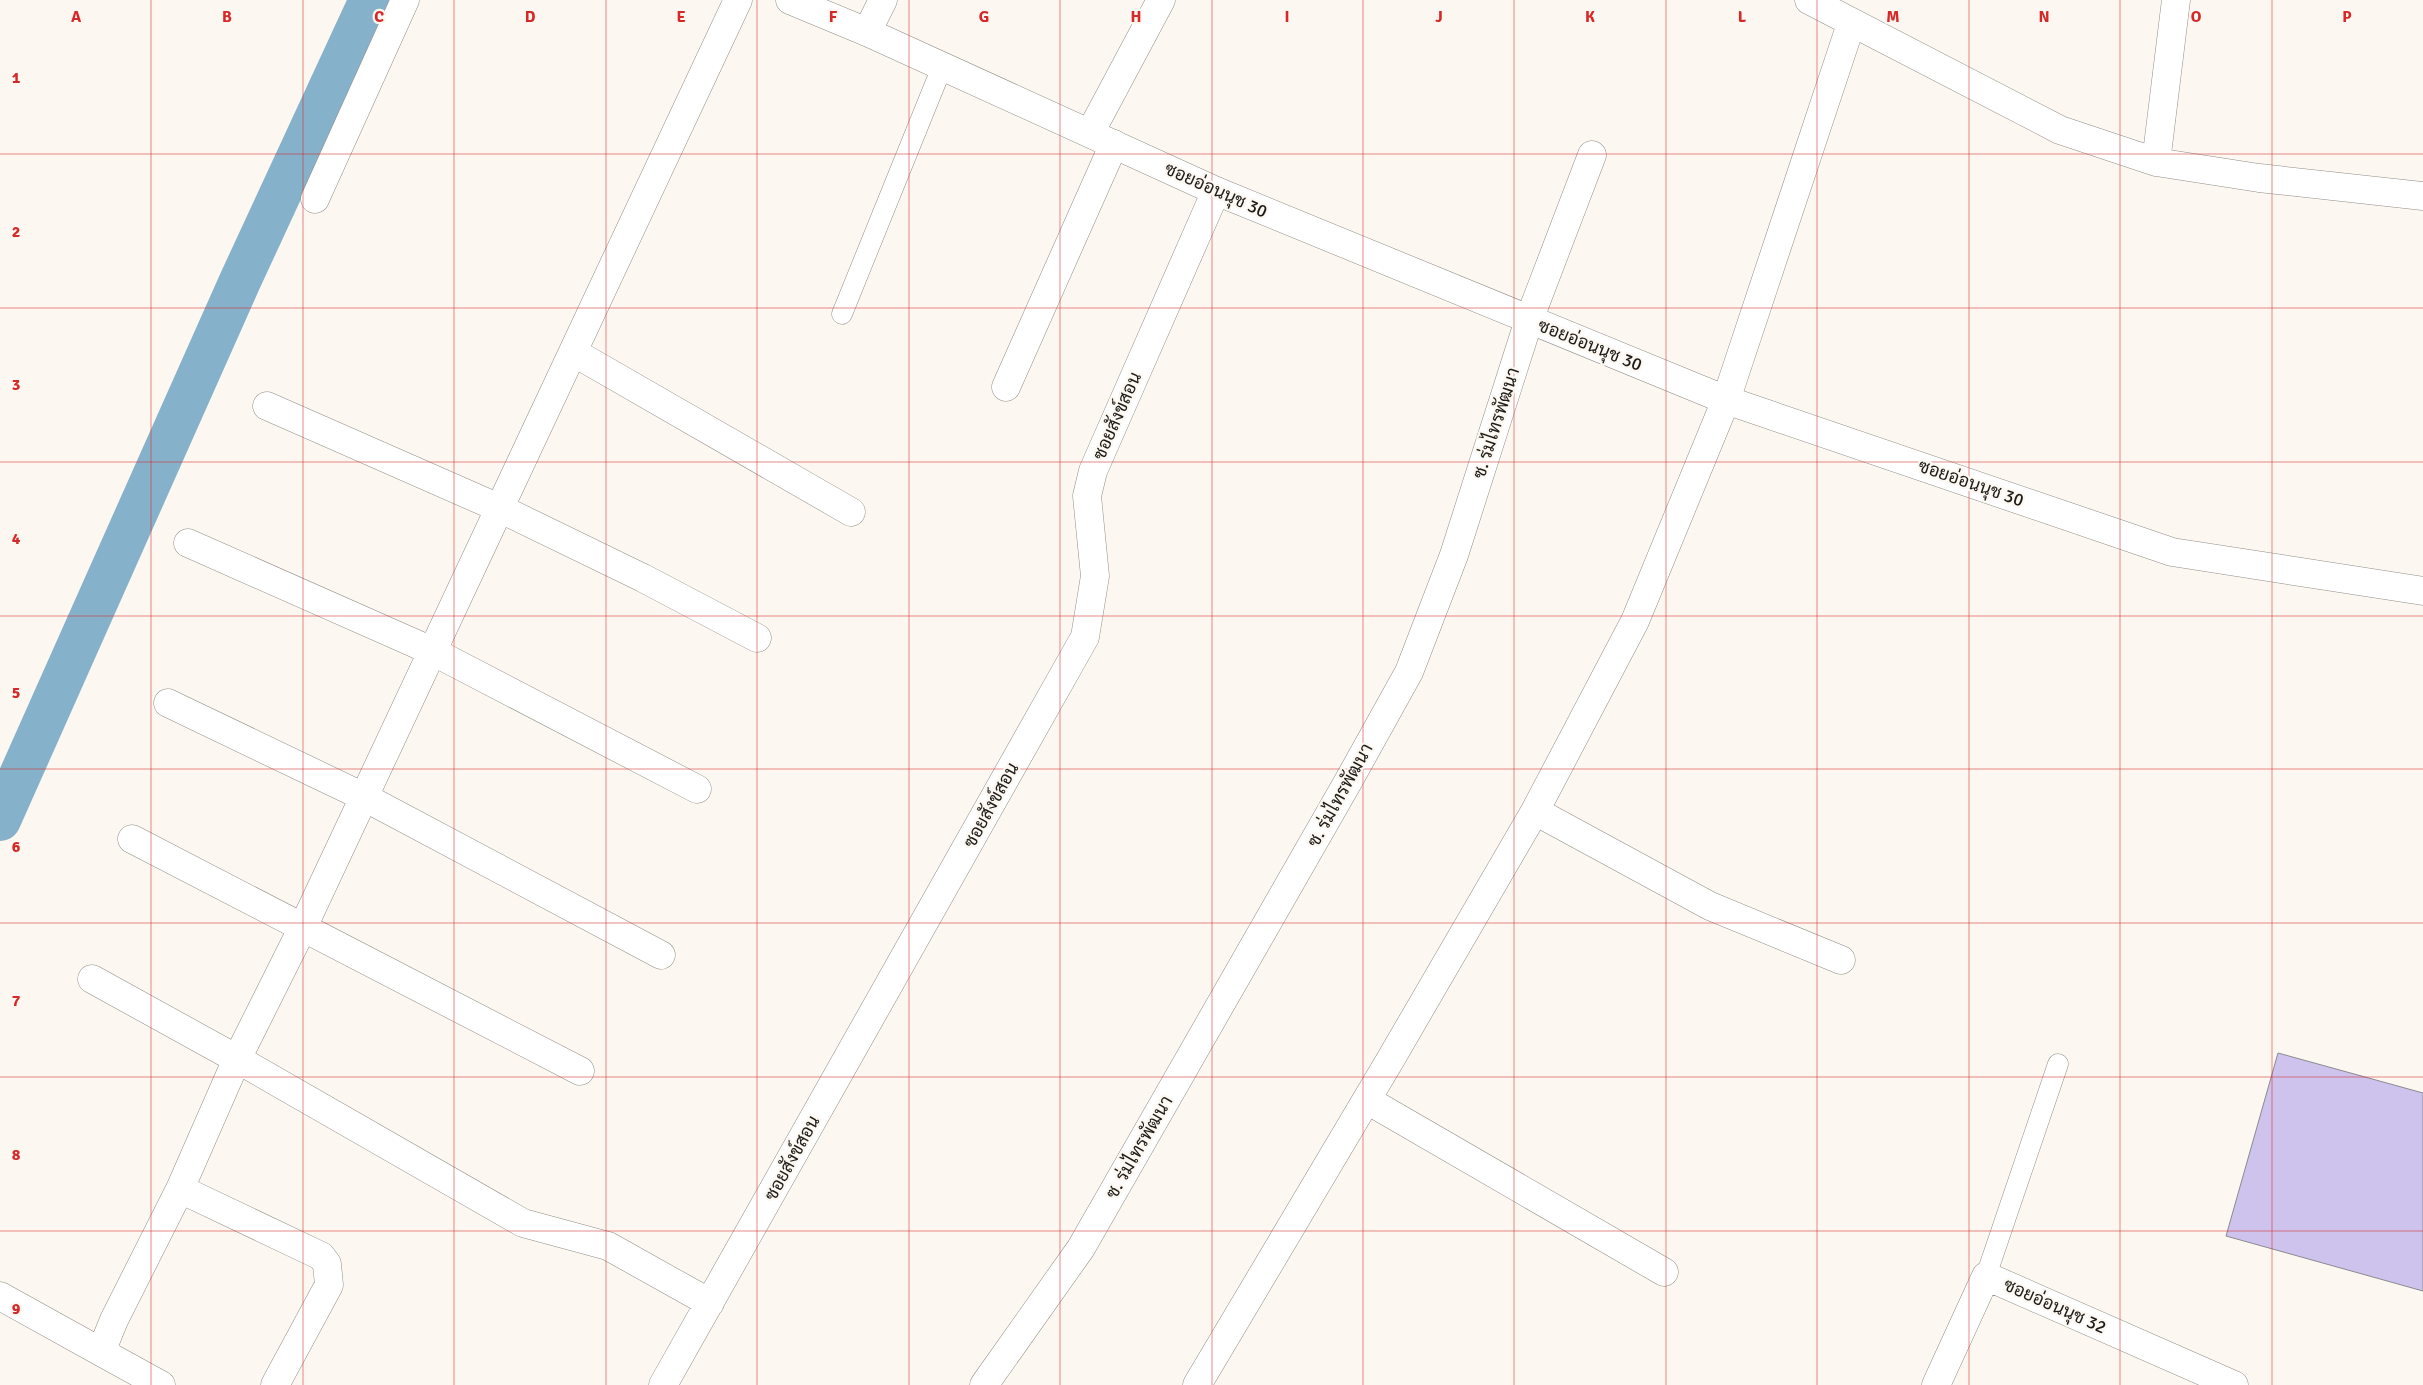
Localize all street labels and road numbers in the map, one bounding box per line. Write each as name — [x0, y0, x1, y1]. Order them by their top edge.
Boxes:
street label: ซอยอ่อนนุช 30 — [1161, 157, 1271, 223]
street label: ซอยอ่อนนุช 30 — [1534, 313, 1646, 377]
street label: ซ. ร่มไทรพัฒนา — [1466, 364, 1524, 481]
street label: ซอยสังข์สอน — [1086, 368, 1146, 463]
street label: ซอยอ่อนนุช 30 — [1915, 454, 2027, 512]
street label: ซ. ร่มไทรพัฒนา — [1301, 738, 1378, 851]
street label: ซอยสังข์สอน — [957, 758, 1023, 851]
street label: ซ. ร่มไทรพัฒนา — [1099, 1091, 1177, 1202]
street label: ซอยสังข์สอน — [758, 1111, 824, 1204]
street label: ซอยอ่อนนุช 32 — [2000, 1273, 2110, 1339]

